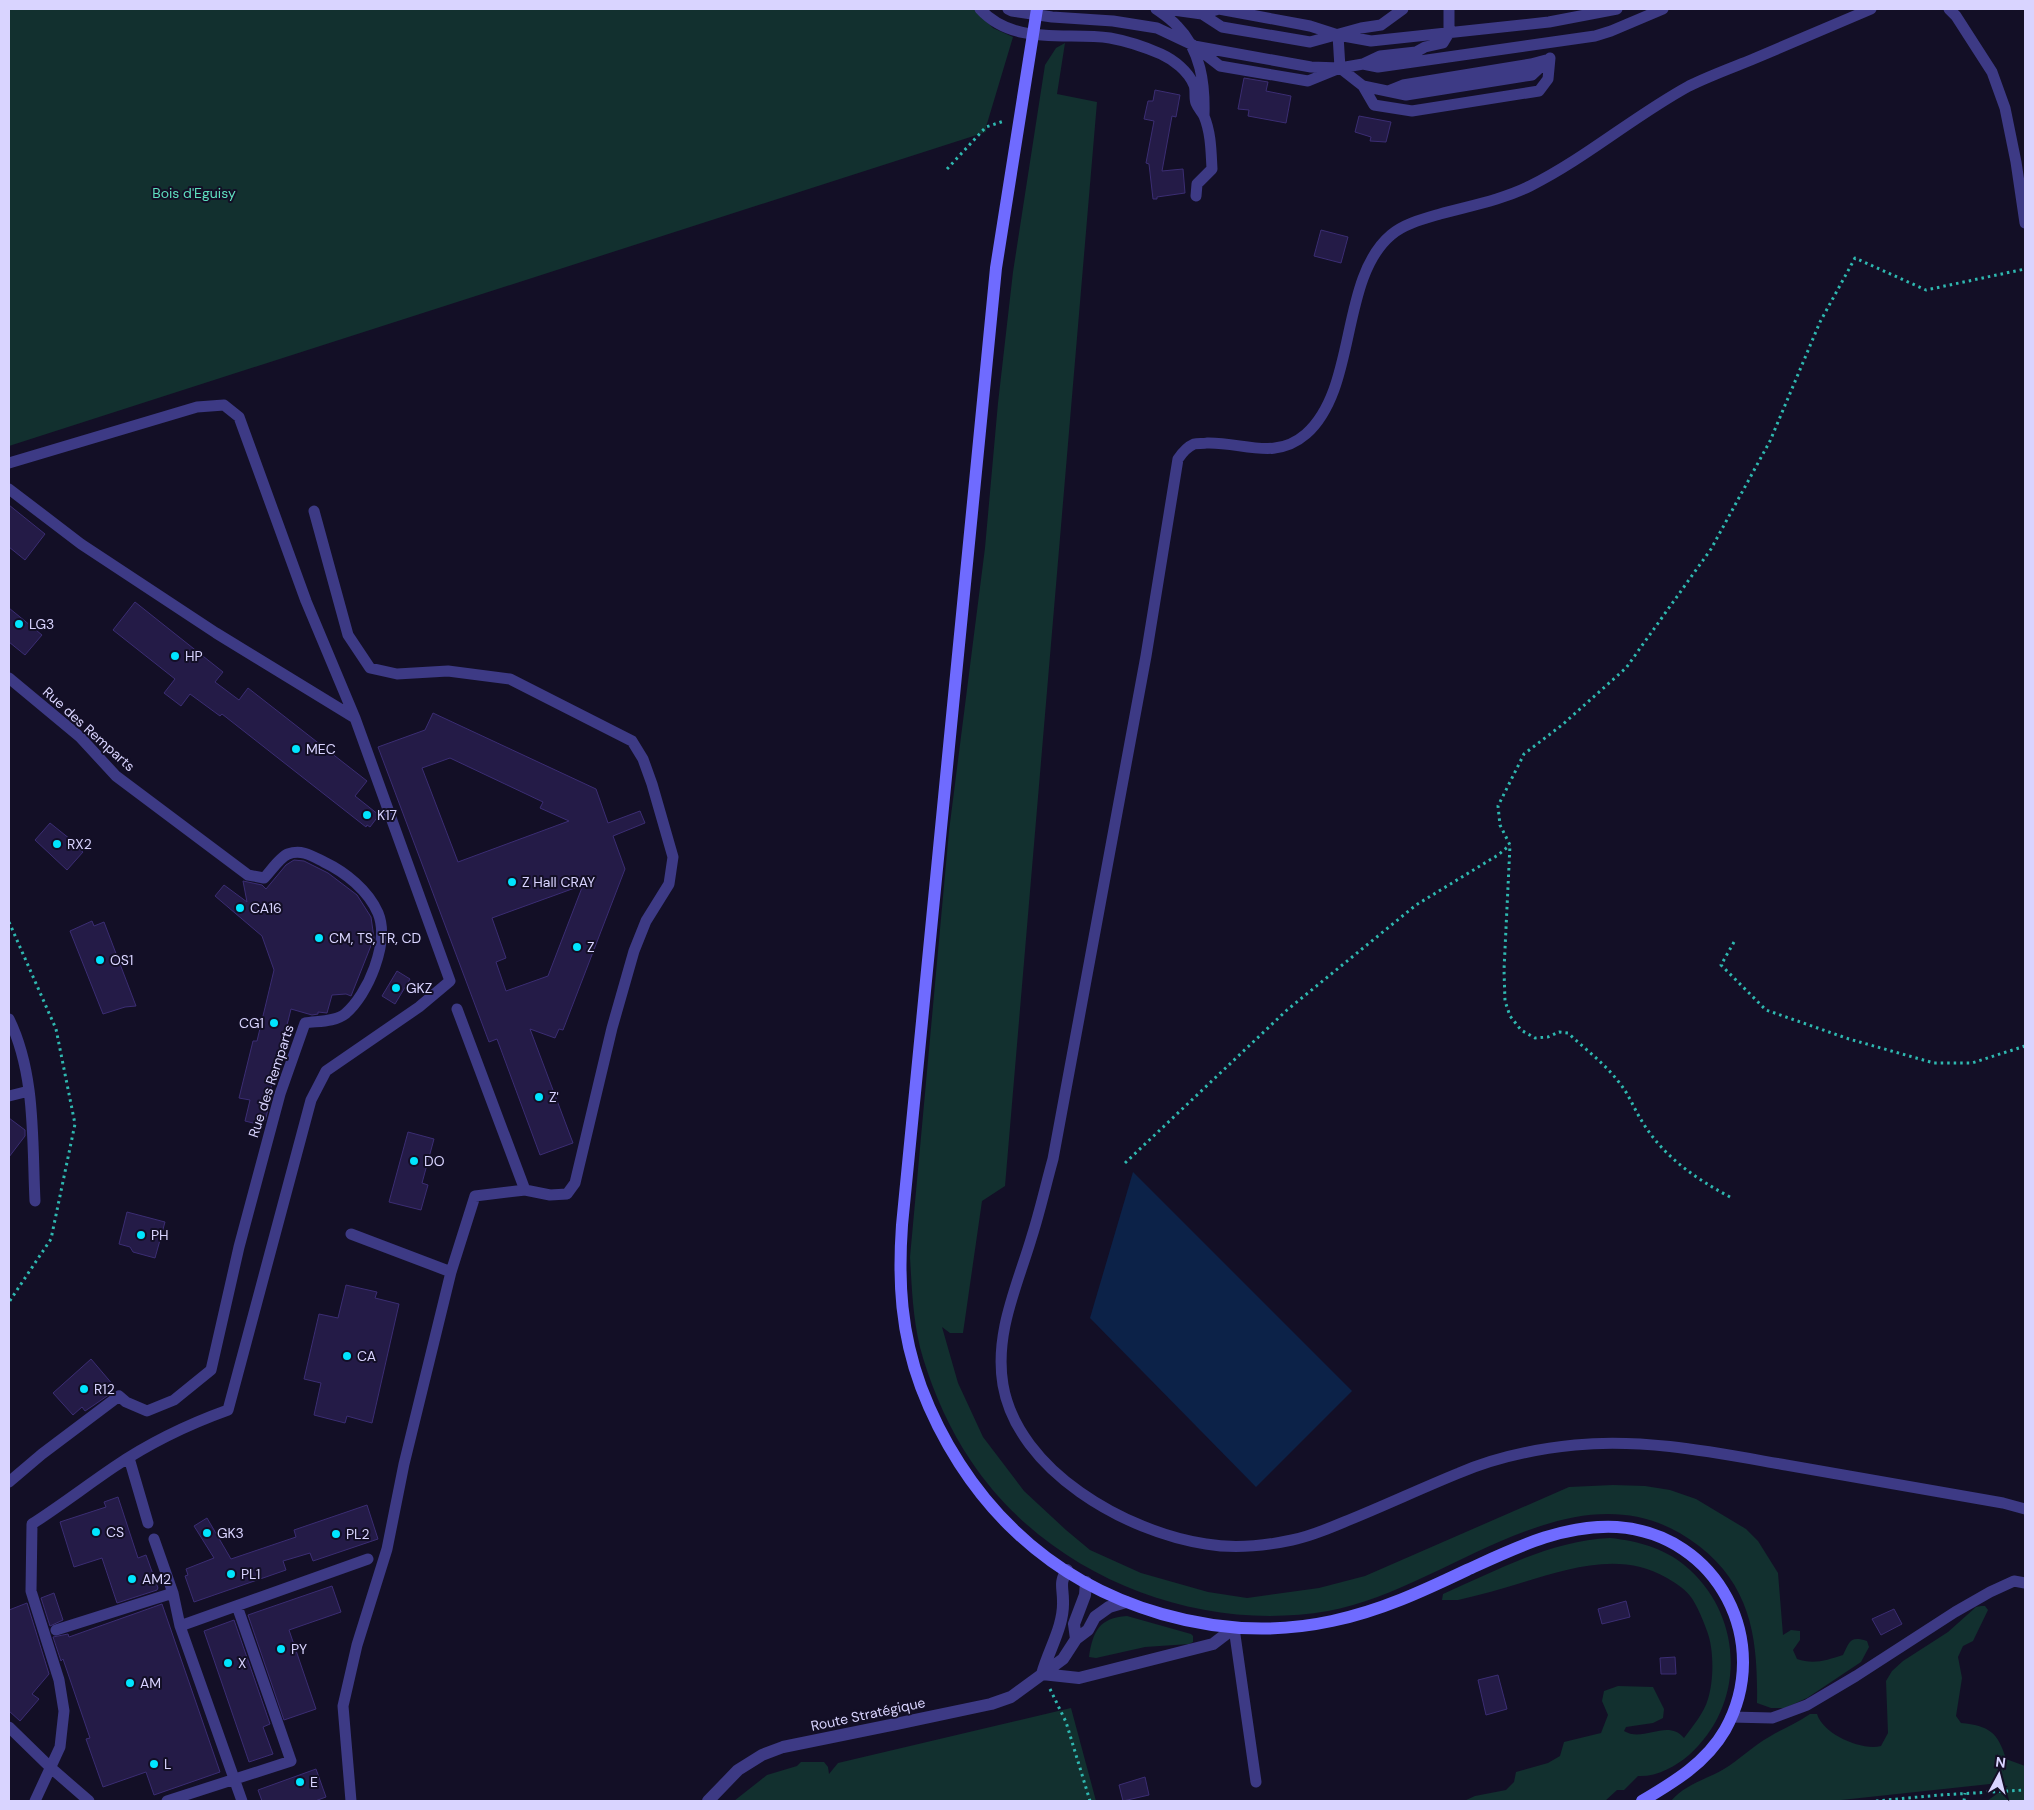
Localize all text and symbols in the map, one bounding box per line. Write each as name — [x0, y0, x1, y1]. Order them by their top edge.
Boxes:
park label: Bois d'Eguisy — [152, 184, 236, 202]
place label: LG3 — [29, 615, 54, 633]
marker: LG3 — [13, 618, 25, 630]
place label: HP — [185, 647, 203, 665]
marker: HP — [169, 650, 181, 662]
street label: Rue des Remparts — [39, 683, 139, 775]
place label: MEC — [306, 740, 336, 758]
marker: MEC — [290, 743, 302, 755]
place label: K17 — [377, 806, 397, 824]
marker: K17 — [361, 809, 373, 821]
place label: RX2 — [67, 835, 92, 853]
marker: RX2 — [51, 838, 63, 850]
place label: Z Hall CRAY — [522, 873, 595, 891]
marker: Z Hall CRAY — [506, 876, 518, 888]
place label: CA16 — [250, 899, 282, 917]
marker: CA16 — [234, 902, 246, 914]
place label: CM, TS, TR, CD — [329, 929, 421, 947]
marker: CM, TS, TR, CD — [313, 932, 325, 944]
place label: Z — [587, 938, 595, 956]
marker: Z — [571, 941, 583, 953]
place label: OS1 — [110, 951, 133, 969]
marker: OS1 — [94, 954, 106, 966]
place label: GKZ — [406, 979, 432, 997]
marker: GKZ — [390, 982, 402, 994]
place label: CG1 — [239, 1014, 264, 1032]
marker: CG1 — [268, 1017, 280, 1029]
street label: Rue des Remparts — [244, 1022, 298, 1140]
place label: Z' — [549, 1088, 559, 1106]
marker: Z' — [533, 1091, 545, 1103]
place label: DO — [424, 1152, 445, 1170]
marker: DO — [408, 1155, 420, 1167]
place label: PH — [151, 1226, 169, 1244]
marker: PH — [135, 1229, 147, 1241]
place label: CA — [357, 1347, 376, 1365]
marker: CA — [341, 1350, 353, 1362]
place label: R12 — [94, 1380, 115, 1398]
marker: R12 — [78, 1383, 90, 1395]
place label: CS — [106, 1523, 124, 1541]
place label: GK3 — [217, 1524, 244, 1542]
place label: PL2 — [346, 1525, 370, 1543]
marker: CS — [90, 1526, 102, 1538]
marker: GK3 — [201, 1527, 213, 1539]
marker: PL2 — [330, 1528, 342, 1540]
place label: PL1 — [241, 1565, 260, 1583]
marker: PL1 — [225, 1568, 237, 1580]
place label: AM2 — [142, 1570, 171, 1588]
marker: AM2 — [126, 1573, 138, 1585]
place label: PY — [291, 1640, 307, 1658]
marker: PY — [275, 1643, 287, 1655]
place label: X — [238, 1654, 246, 1672]
marker: X — [222, 1657, 234, 1669]
place label: AM — [140, 1674, 161, 1692]
marker: AM — [124, 1677, 136, 1689]
street label: Route Stratégique — [809, 1693, 927, 1735]
north arrow — [1974, 1750, 2024, 1800]
text: N — [1994, 1753, 2007, 1772]
place label: L — [164, 1755, 171, 1773]
marker: L — [148, 1758, 160, 1770]
place label: E — [310, 1773, 318, 1791]
marker: E — [294, 1776, 306, 1788]

